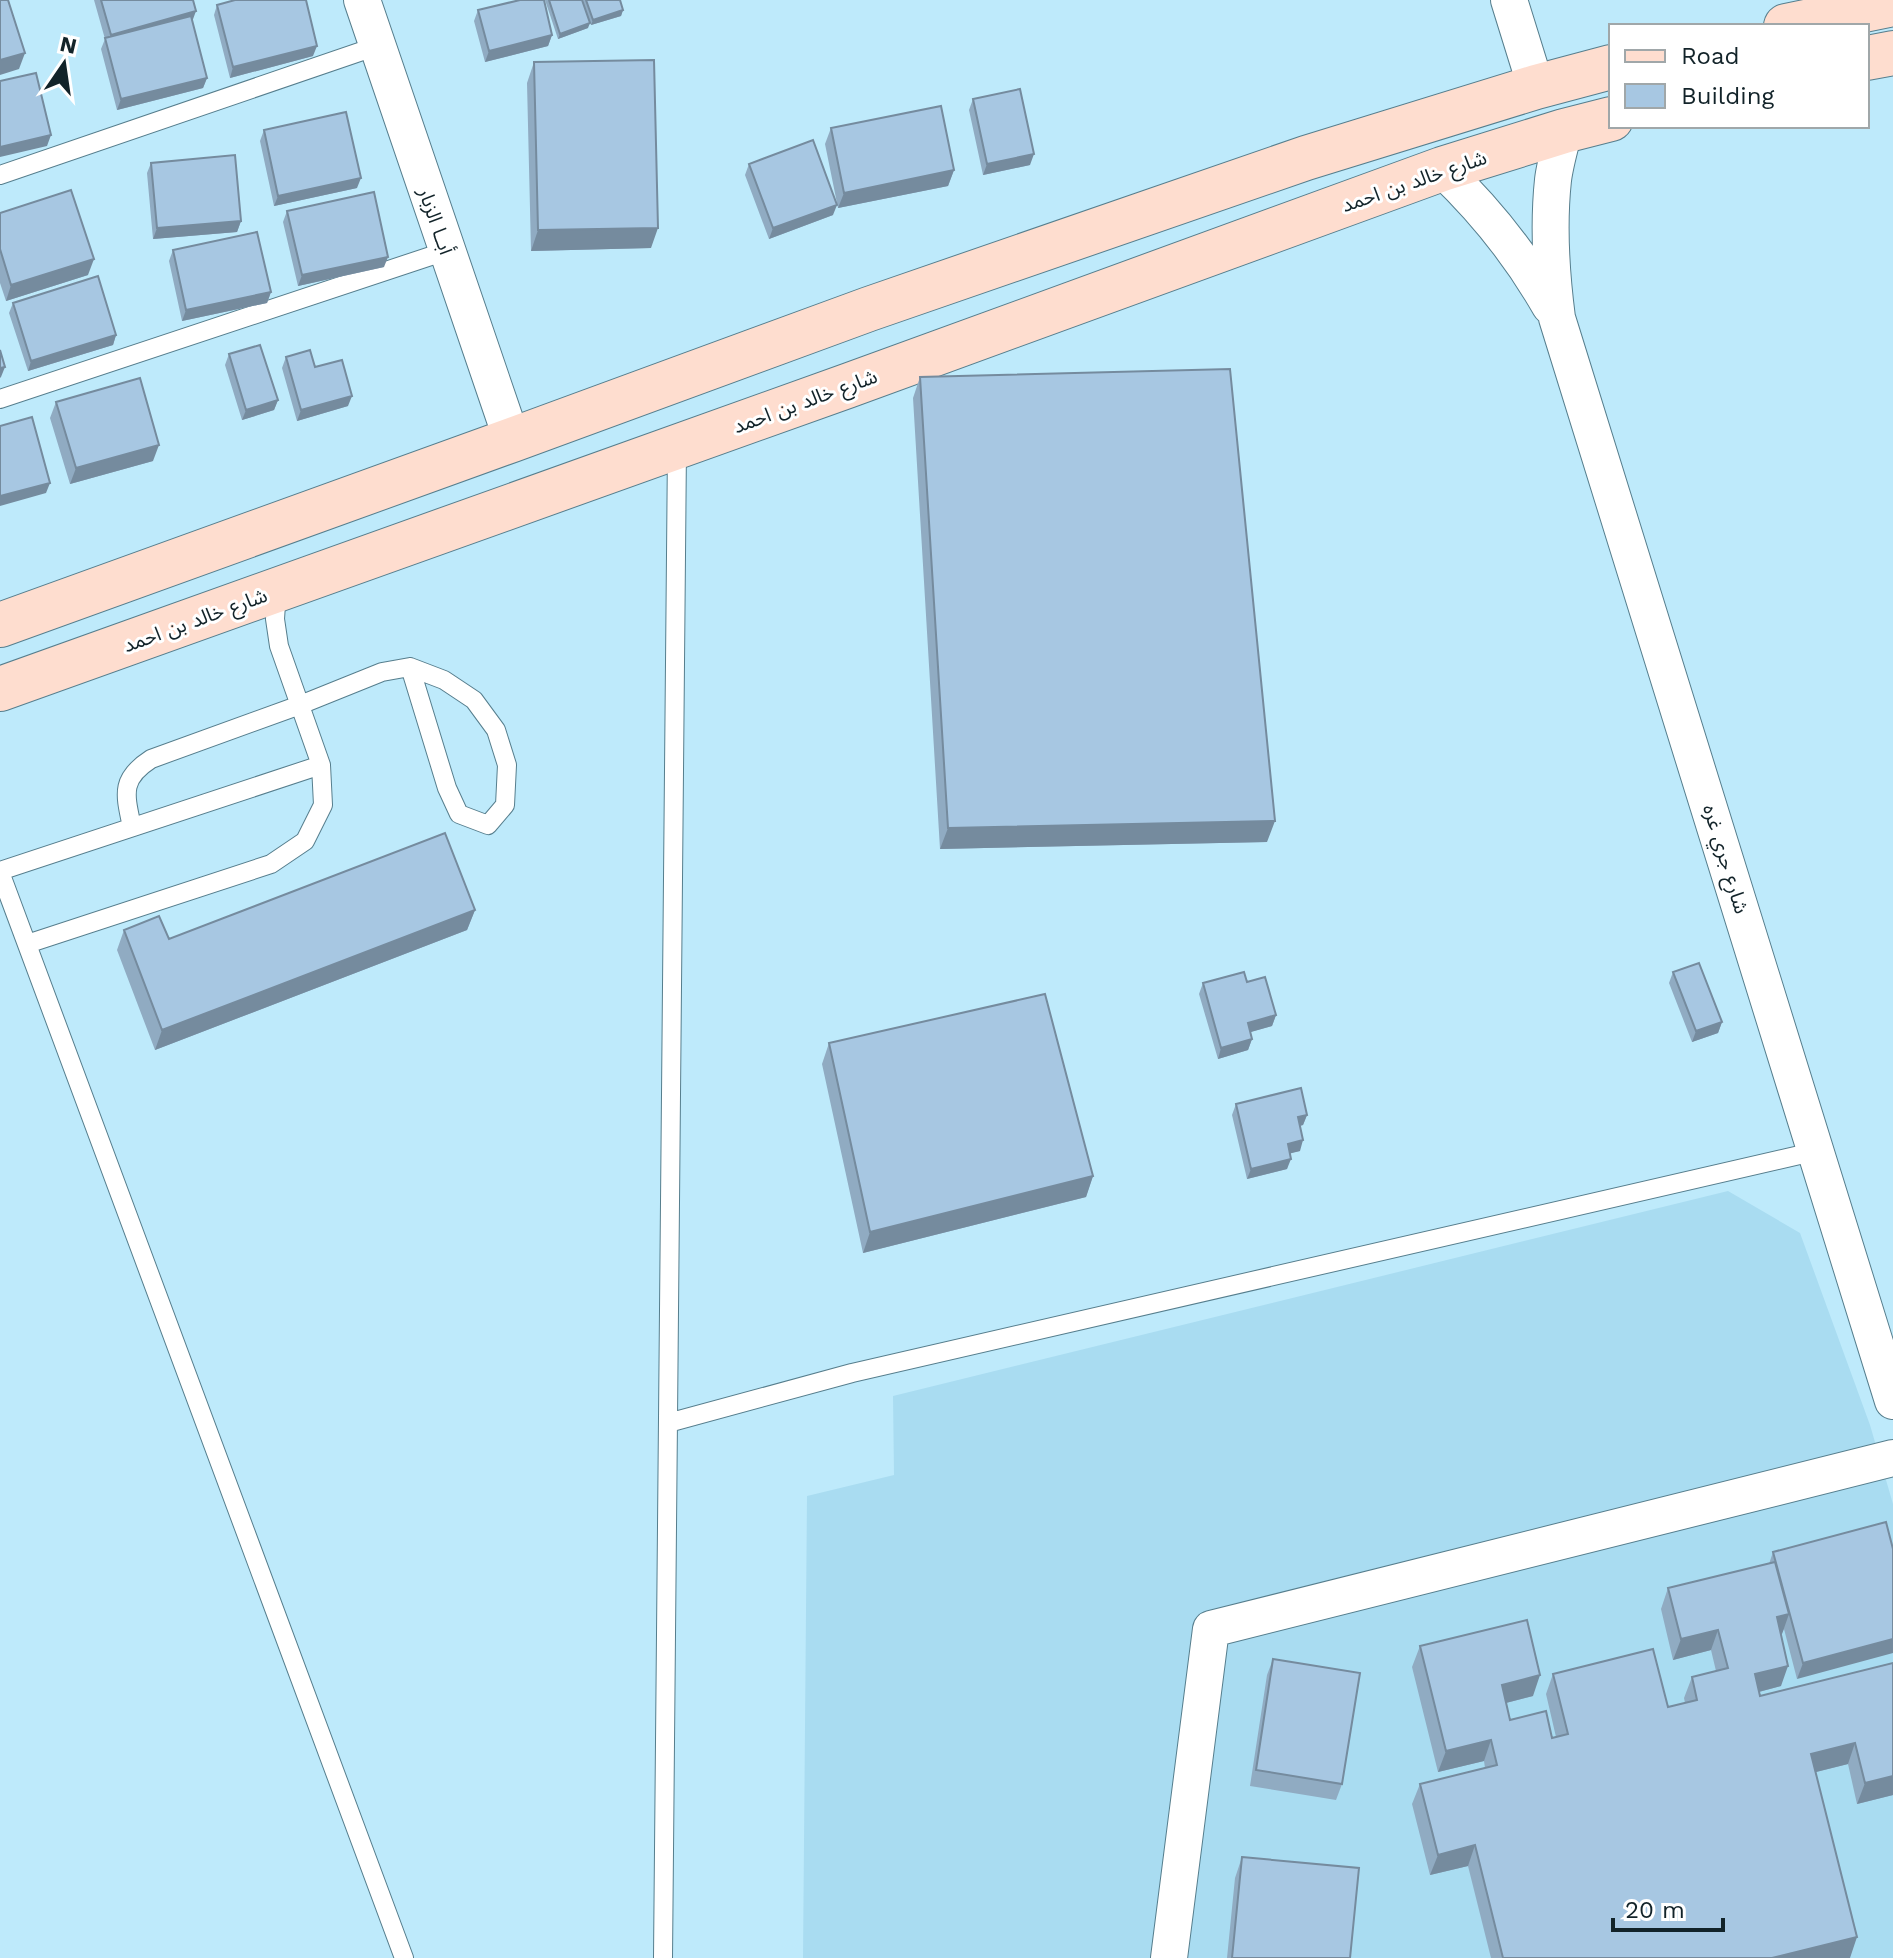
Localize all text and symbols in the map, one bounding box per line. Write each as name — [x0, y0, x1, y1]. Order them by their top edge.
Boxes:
north arrow — [24, 24, 104, 104]
legend — [1609, 24, 1869, 128]
text: N — [58, 31, 79, 59]
text: Road — [1681, 42, 1740, 70]
text: Building — [1681, 82, 1774, 110]
street label: شارع خالد بن احمد — [1338, 145, 1491, 220]
street label: أبــا الزبار — [413, 183, 459, 258]
street label: شارع خالد بن احمد — [730, 364, 881, 441]
street label: شارع خالد بن احمد — [120, 583, 271, 660]
street label: شارع جري غره — [1695, 802, 1754, 918]
scale bar — [1613, 1882, 1723, 1932]
text: 20 m — [1625, 1896, 1685, 1924]

